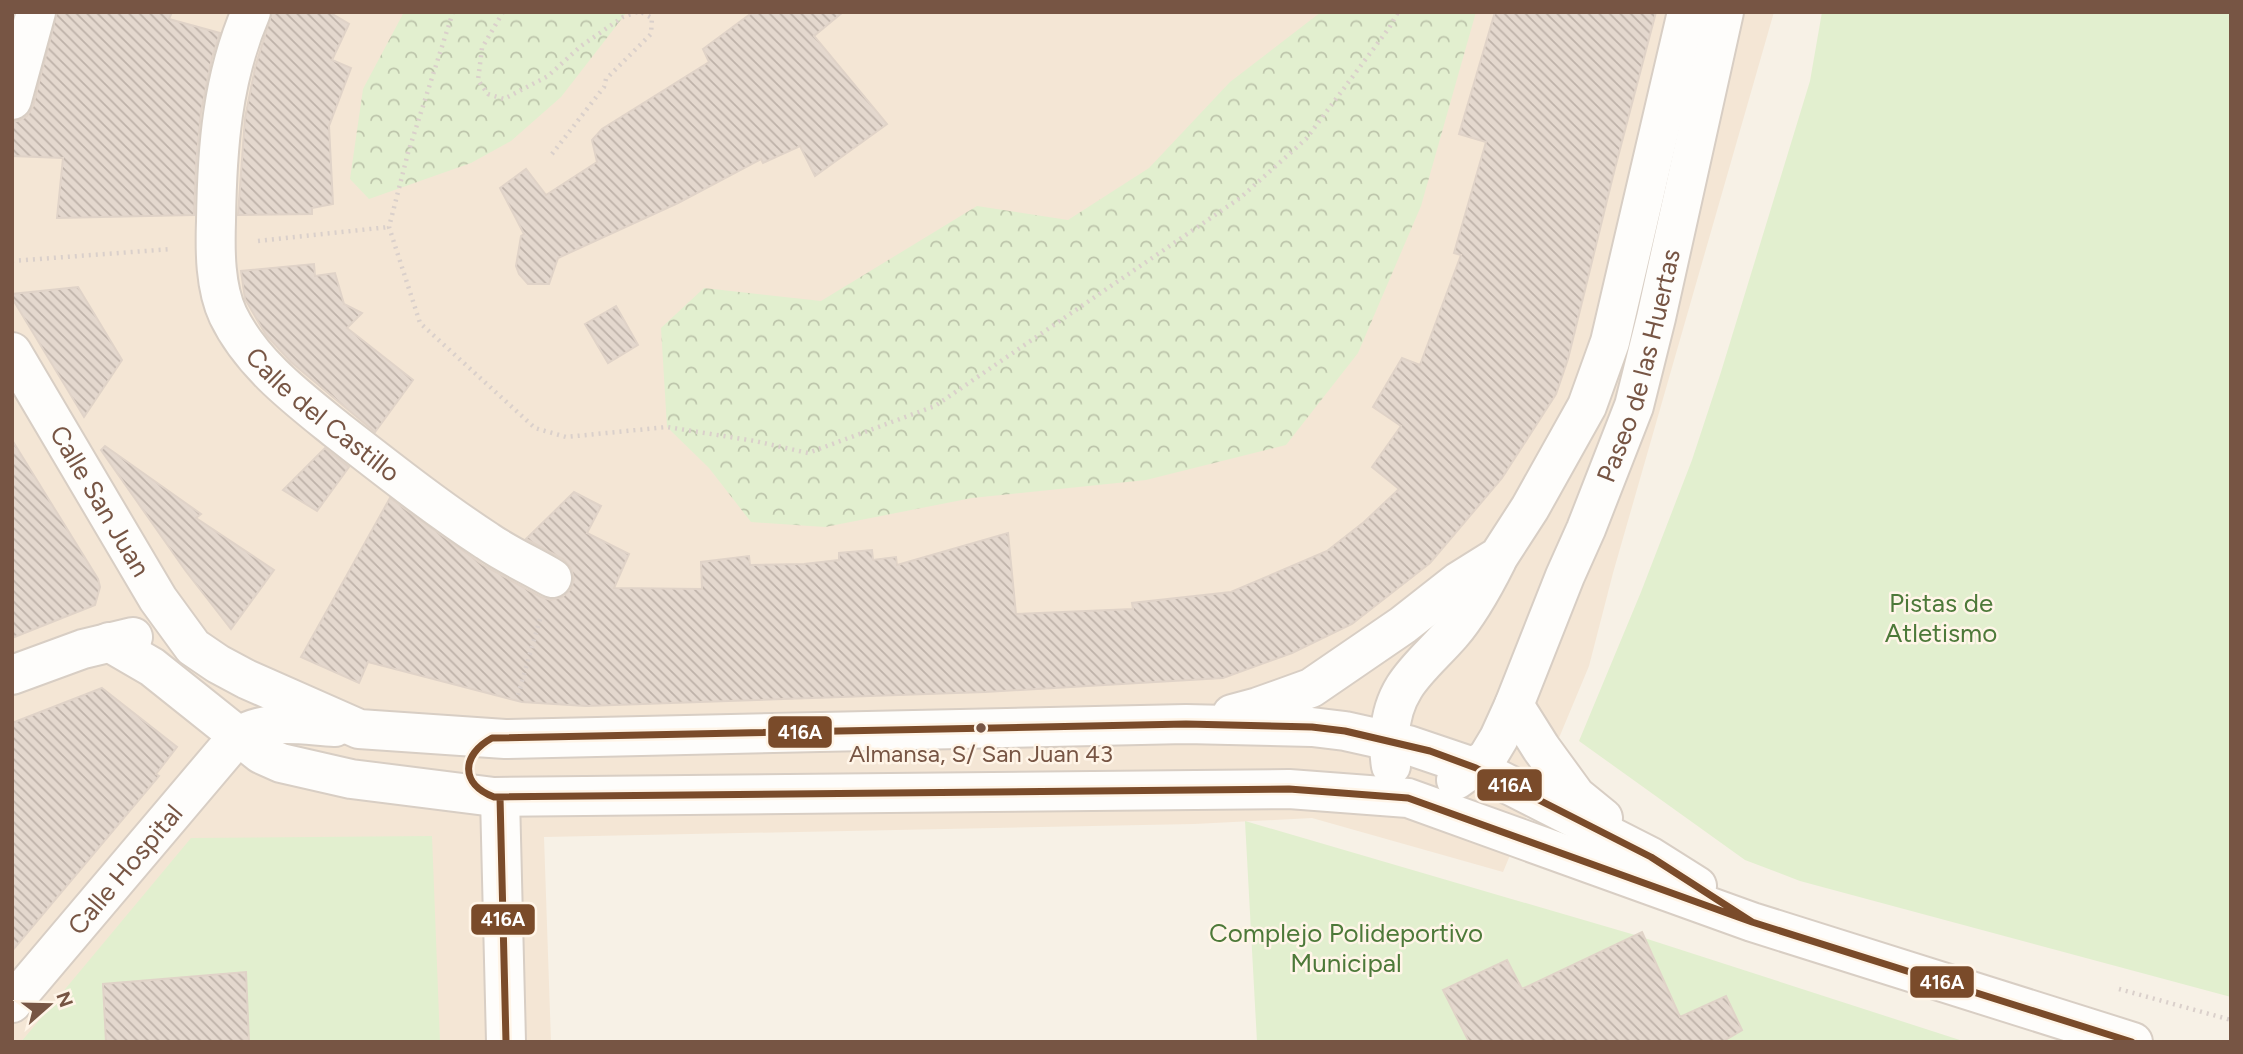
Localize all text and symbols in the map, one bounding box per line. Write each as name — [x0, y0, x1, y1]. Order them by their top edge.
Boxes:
street label: Paseo de las Huertas — [1590, 246, 1687, 487]
street label: Calle del Castillo — [239, 341, 406, 489]
street label: Calle San Juan — [43, 420, 157, 582]
park label: Pistas de Atletismo — [1885, 587, 1997, 649]
line badge: 416A — [767, 715, 833, 749]
text: 416A — [778, 721, 823, 744]
marker: Almansa, S/ San Juan 43 — [974, 721, 988, 735]
place label: Almansa, S/ San Juan 43 — [849, 739, 1113, 768]
line badge: 416A — [1476, 768, 1543, 802]
text: 416A — [1488, 774, 1533, 797]
street label: Calle Hospital — [61, 798, 189, 941]
line badge: 416A — [470, 903, 536, 936]
text: 416A — [481, 908, 526, 931]
park label: Complejo Polideportivo Municipal — [1209, 917, 1483, 979]
line badge: 416A — [1909, 965, 1975, 999]
north arrow — [14, 970, 84, 1040]
text: 416A — [1920, 971, 1965, 994]
text: N — [51, 989, 78, 1010]

